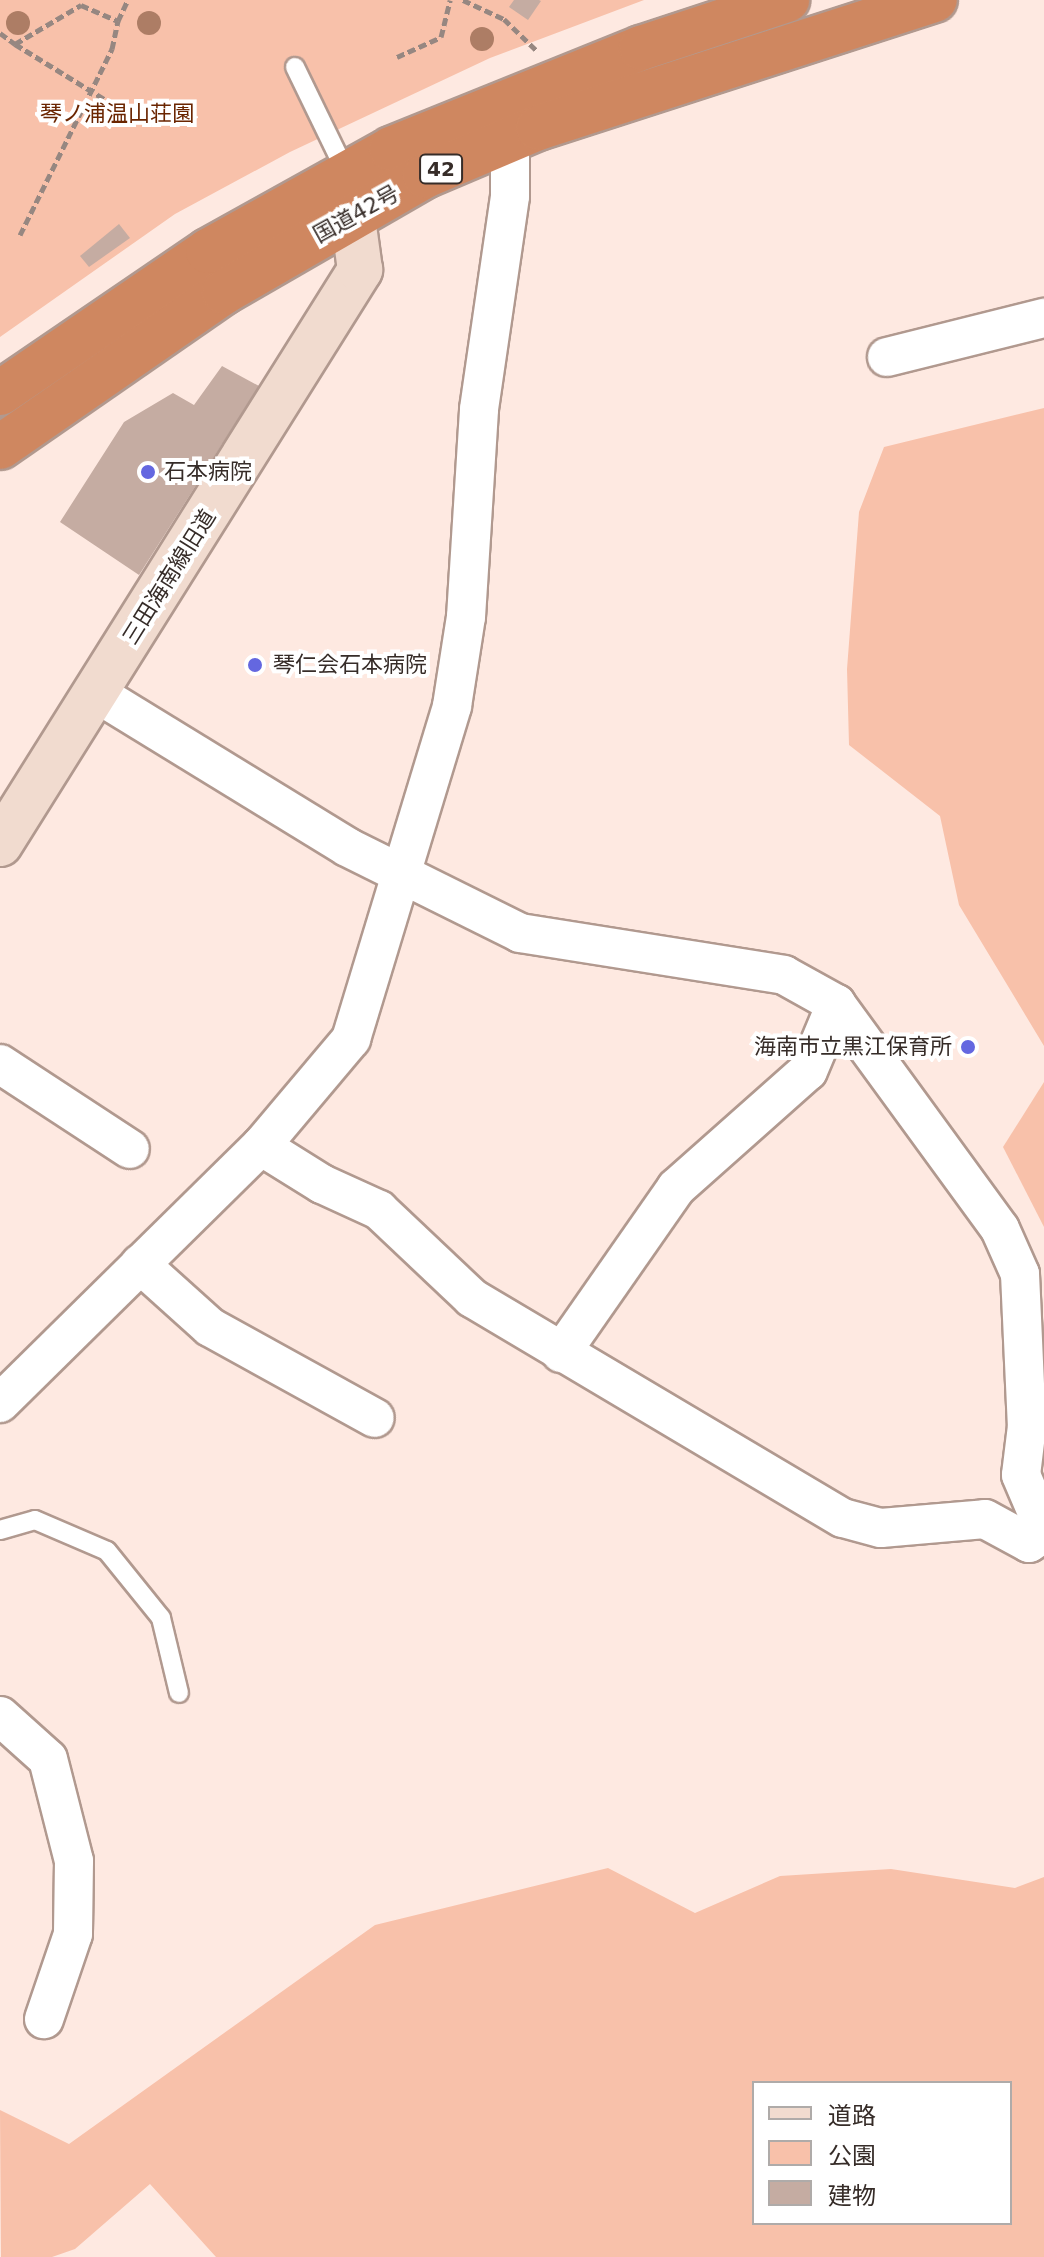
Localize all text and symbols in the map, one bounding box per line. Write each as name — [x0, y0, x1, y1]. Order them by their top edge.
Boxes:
park label: 琴ノ浦温山荘園 — [40, 101, 194, 127]
road number: 42 — [419, 153, 463, 185]
street label: 国道42号 — [308, 180, 404, 248]
place label: 石本病院 — [164, 459, 252, 485]
marker: 石本病院 — [139, 463, 157, 481]
street label: 三田海南線旧道 — [117, 505, 221, 649]
place label: 琴仁会石本病院 — [273, 652, 427, 678]
marker: 琴仁会石本病院 — [244, 654, 266, 676]
place label: 海南市立黒江保育所 — [754, 1034, 952, 1060]
marker: 海南市立黒江保育所 — [959, 1038, 977, 1056]
legend — [752, 2081, 1012, 2225]
text: 道路 — [828, 2102, 876, 2130]
text: 公園 — [828, 2142, 876, 2170]
text: 建物 — [828, 2182, 876, 2210]

